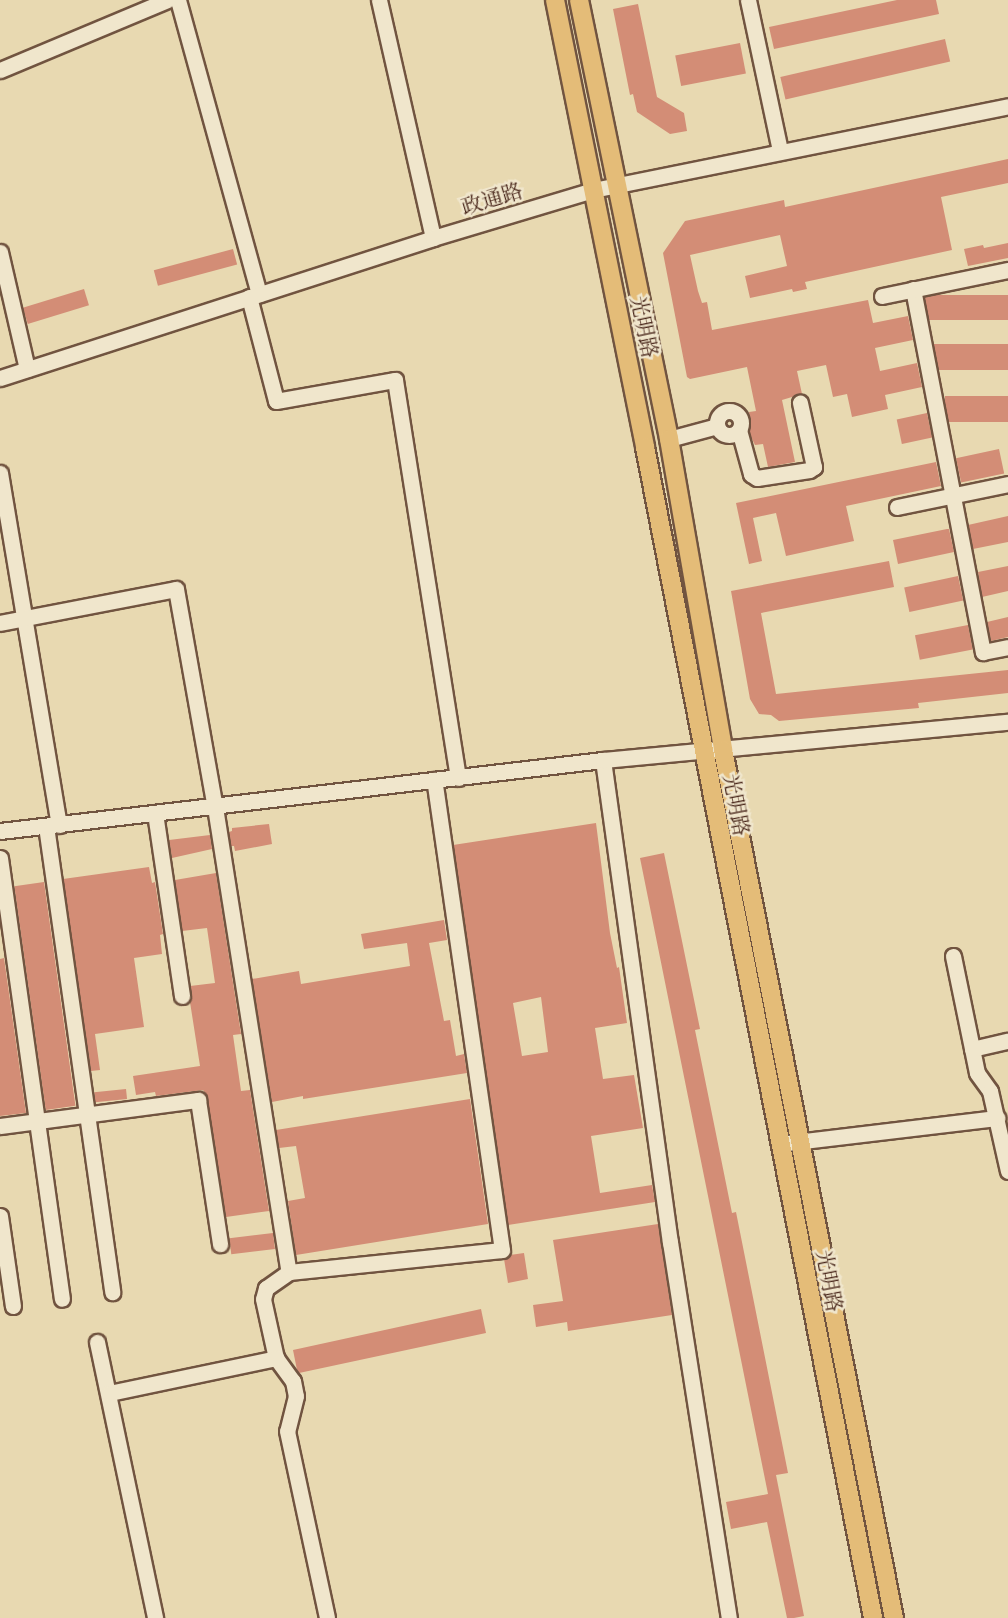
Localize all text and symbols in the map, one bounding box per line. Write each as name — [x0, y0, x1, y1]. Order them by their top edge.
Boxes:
street label: 政通路 — [458, 178, 526, 220]
street label: 光明路 — [625, 294, 663, 360]
street label: 光明路 — [718, 772, 754, 838]
street label: 光明路 — [811, 1248, 847, 1314]

